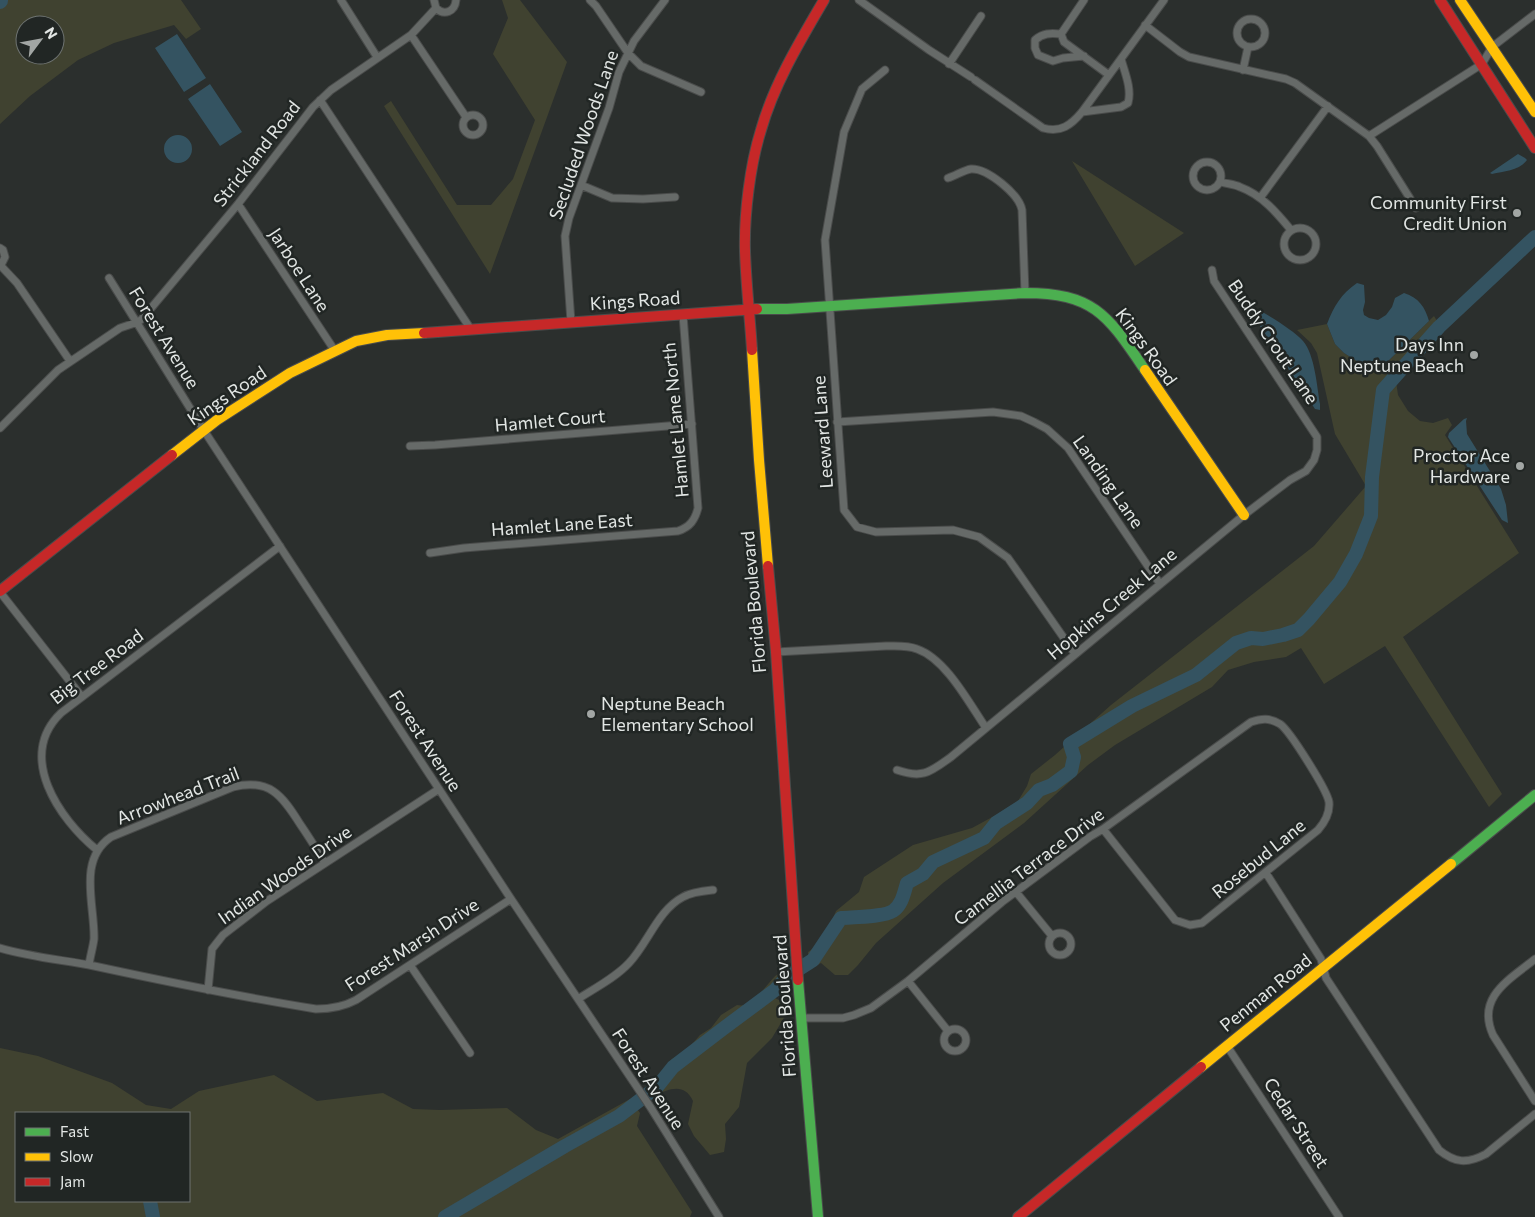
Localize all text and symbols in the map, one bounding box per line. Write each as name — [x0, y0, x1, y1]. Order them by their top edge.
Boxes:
north arrow — [15, 15, 65, 65]
text: N — [41, 24, 61, 42]
street label: Secluded Woods Lane — [544, 47, 622, 222]
street label: Strickland Road — [208, 96, 304, 211]
place label: Community First Credit Union — [1370, 191, 1507, 234]
marker: Community First Credit Union — [1511, 207, 1523, 219]
street label: Jarboe Lane — [265, 223, 335, 316]
street label: Buddy Crout Lane — [1224, 275, 1324, 408]
street label: Forest Avenue — [125, 282, 205, 393]
street label: Kings Road — [589, 286, 681, 314]
street label: Kings Road — [1111, 303, 1182, 389]
place label: Days Inn Neptune Beach — [1340, 333, 1464, 376]
street label: Hamlet Lane North — [657, 342, 693, 499]
marker: Days Inn Neptune Beach — [1468, 349, 1480, 361]
street label: Kings Road — [183, 361, 270, 430]
street label: Leeward Lane — [807, 375, 837, 489]
street label: Hamlet Court — [494, 404, 606, 436]
street label: Landing Lane — [1069, 431, 1149, 532]
place label: Proctor Ace Hardware — [1413, 444, 1510, 487]
marker: Proctor Ace Hardware — [1514, 460, 1526, 472]
street label: Hamlet Lane East — [490, 508, 634, 540]
street label: Florida Boulevard — [736, 530, 770, 674]
street label: Hopkins Creek Lane — [1042, 543, 1181, 664]
street label: Big Tree Road — [46, 624, 147, 708]
street label: Forest Avenue — [385, 686, 467, 795]
place label: Neptune Beach Elementary School — [601, 692, 754, 735]
marker: Neptune Beach Elementary School — [585, 708, 597, 720]
street label: Arrowhead Trail — [113, 761, 242, 829]
street label: Camellia Terrace Drive — [949, 803, 1108, 930]
street label: Rosebud Lane — [1207, 814, 1310, 903]
street label: Indian Woods Drive — [214, 820, 355, 928]
street label: Forest Marsh Drive — [341, 893, 482, 996]
street label: Florida Boulevard — [768, 934, 800, 1078]
street label: Penman Road — [1215, 949, 1316, 1036]
street label: Forest Avenue — [608, 1024, 690, 1133]
street label: Cedar Street — [1260, 1073, 1334, 1172]
legend — [15, 1112, 190, 1202]
text: Fast — [60, 1122, 89, 1140]
text: Slow — [60, 1147, 93, 1165]
text: Jam — [60, 1172, 85, 1190]

